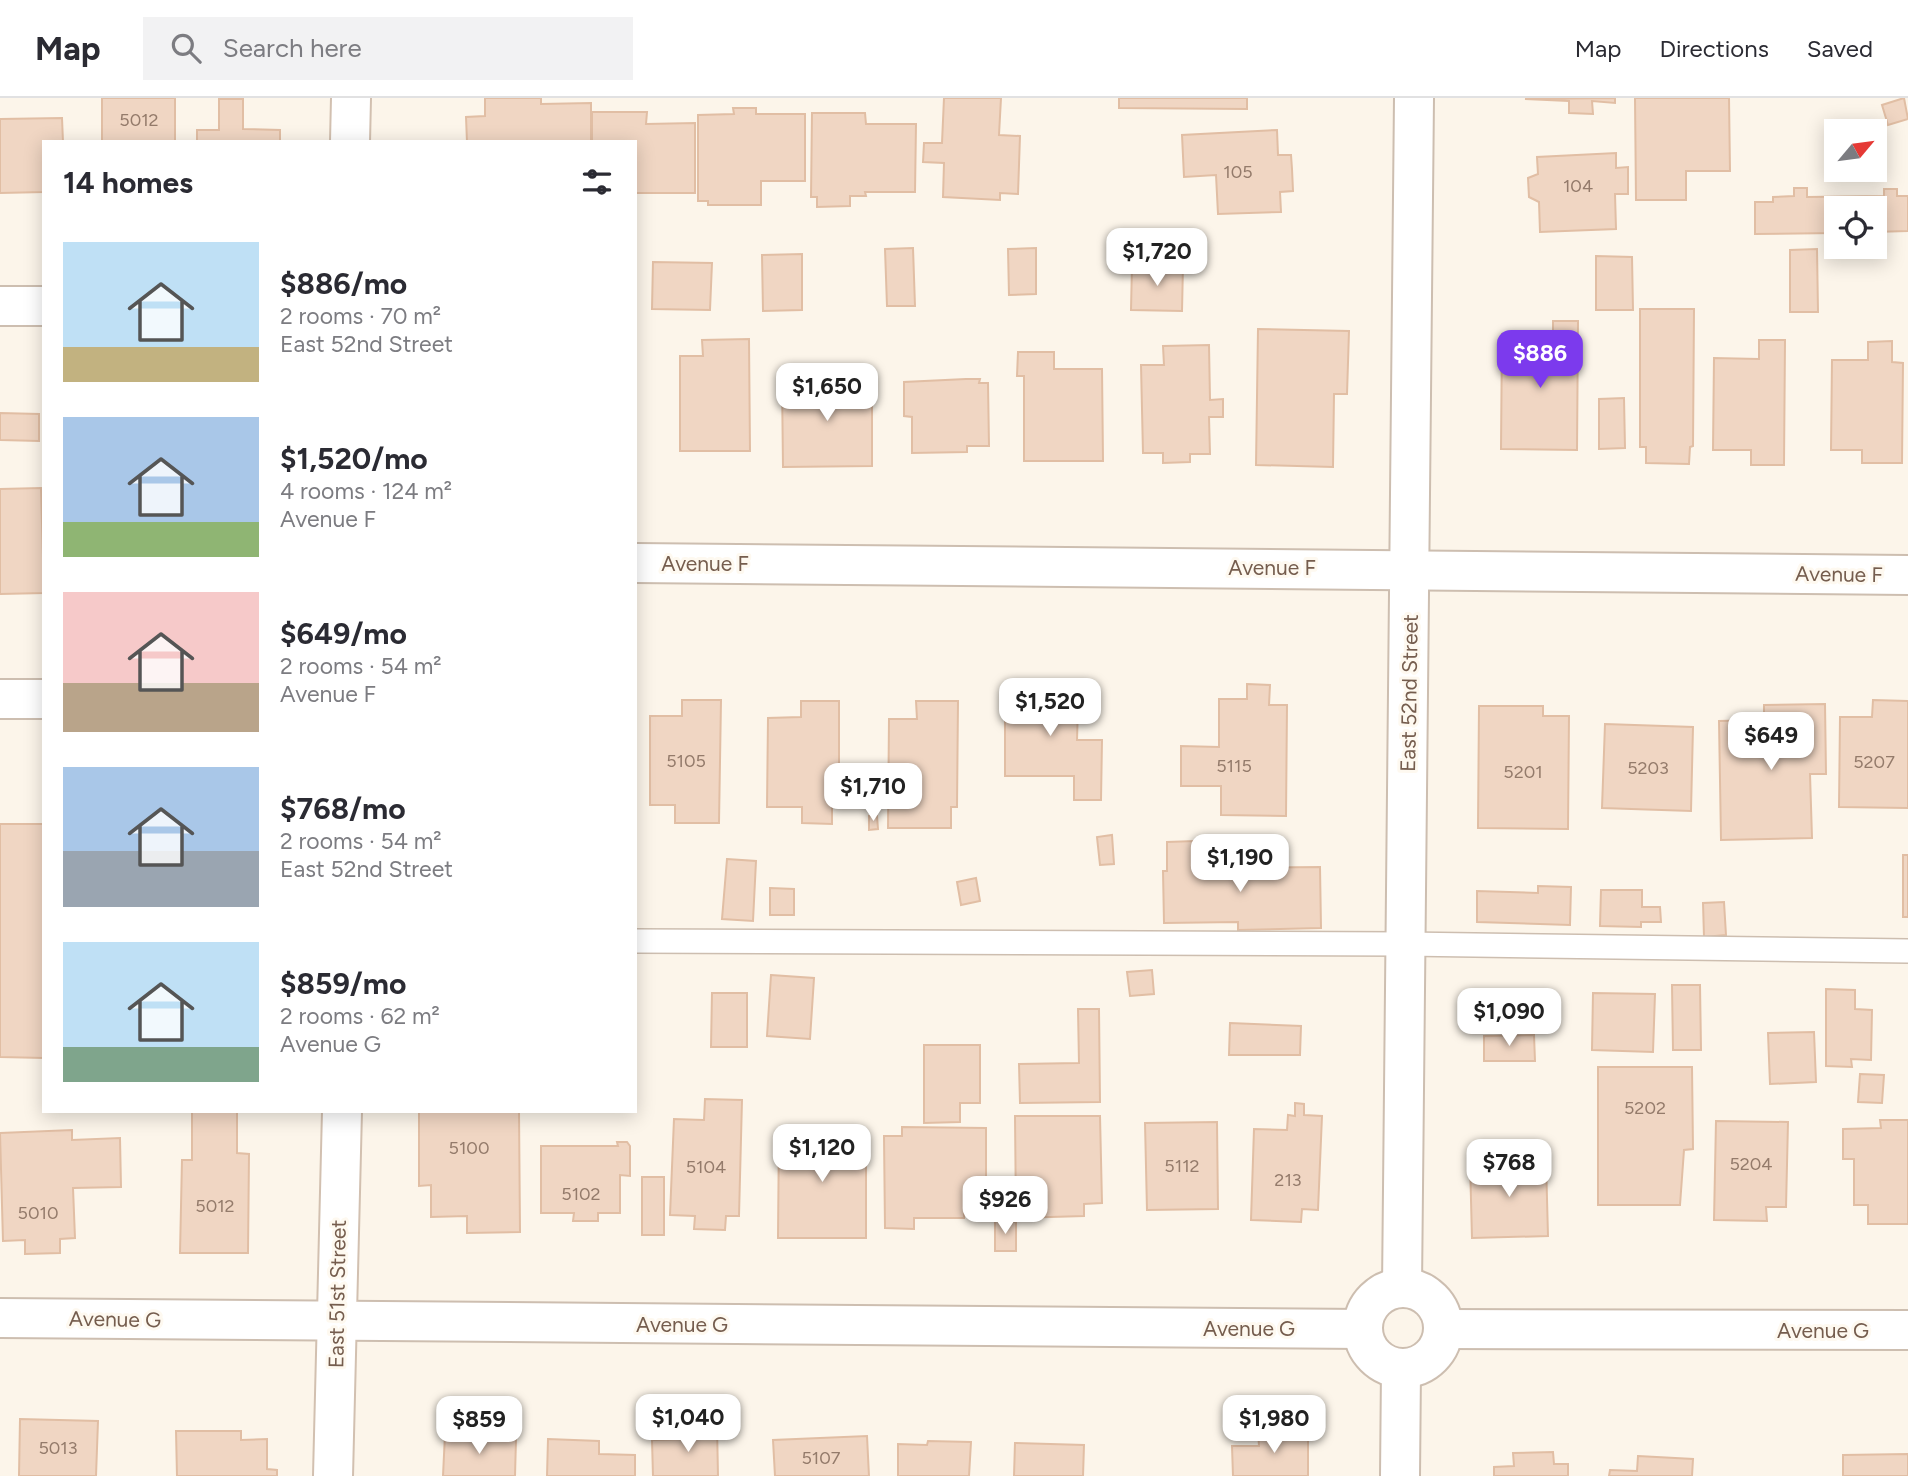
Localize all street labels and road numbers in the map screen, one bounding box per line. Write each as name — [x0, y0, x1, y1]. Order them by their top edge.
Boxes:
street label: Avenue F — [661, 551, 749, 576]
street label: Avenue F — [1228, 555, 1316, 580]
street label: Avenue F — [1795, 561, 1883, 587]
street label: East 52nd Street — [1395, 614, 1423, 772]
street label: East 51st Street — [323, 1219, 351, 1368]
street label: Avenue G — [69, 1306, 161, 1332]
street label: Avenue G — [636, 1312, 728, 1337]
street label: Avenue G — [1203, 1316, 1295, 1341]
street label: Avenue G — [1777, 1318, 1869, 1343]

